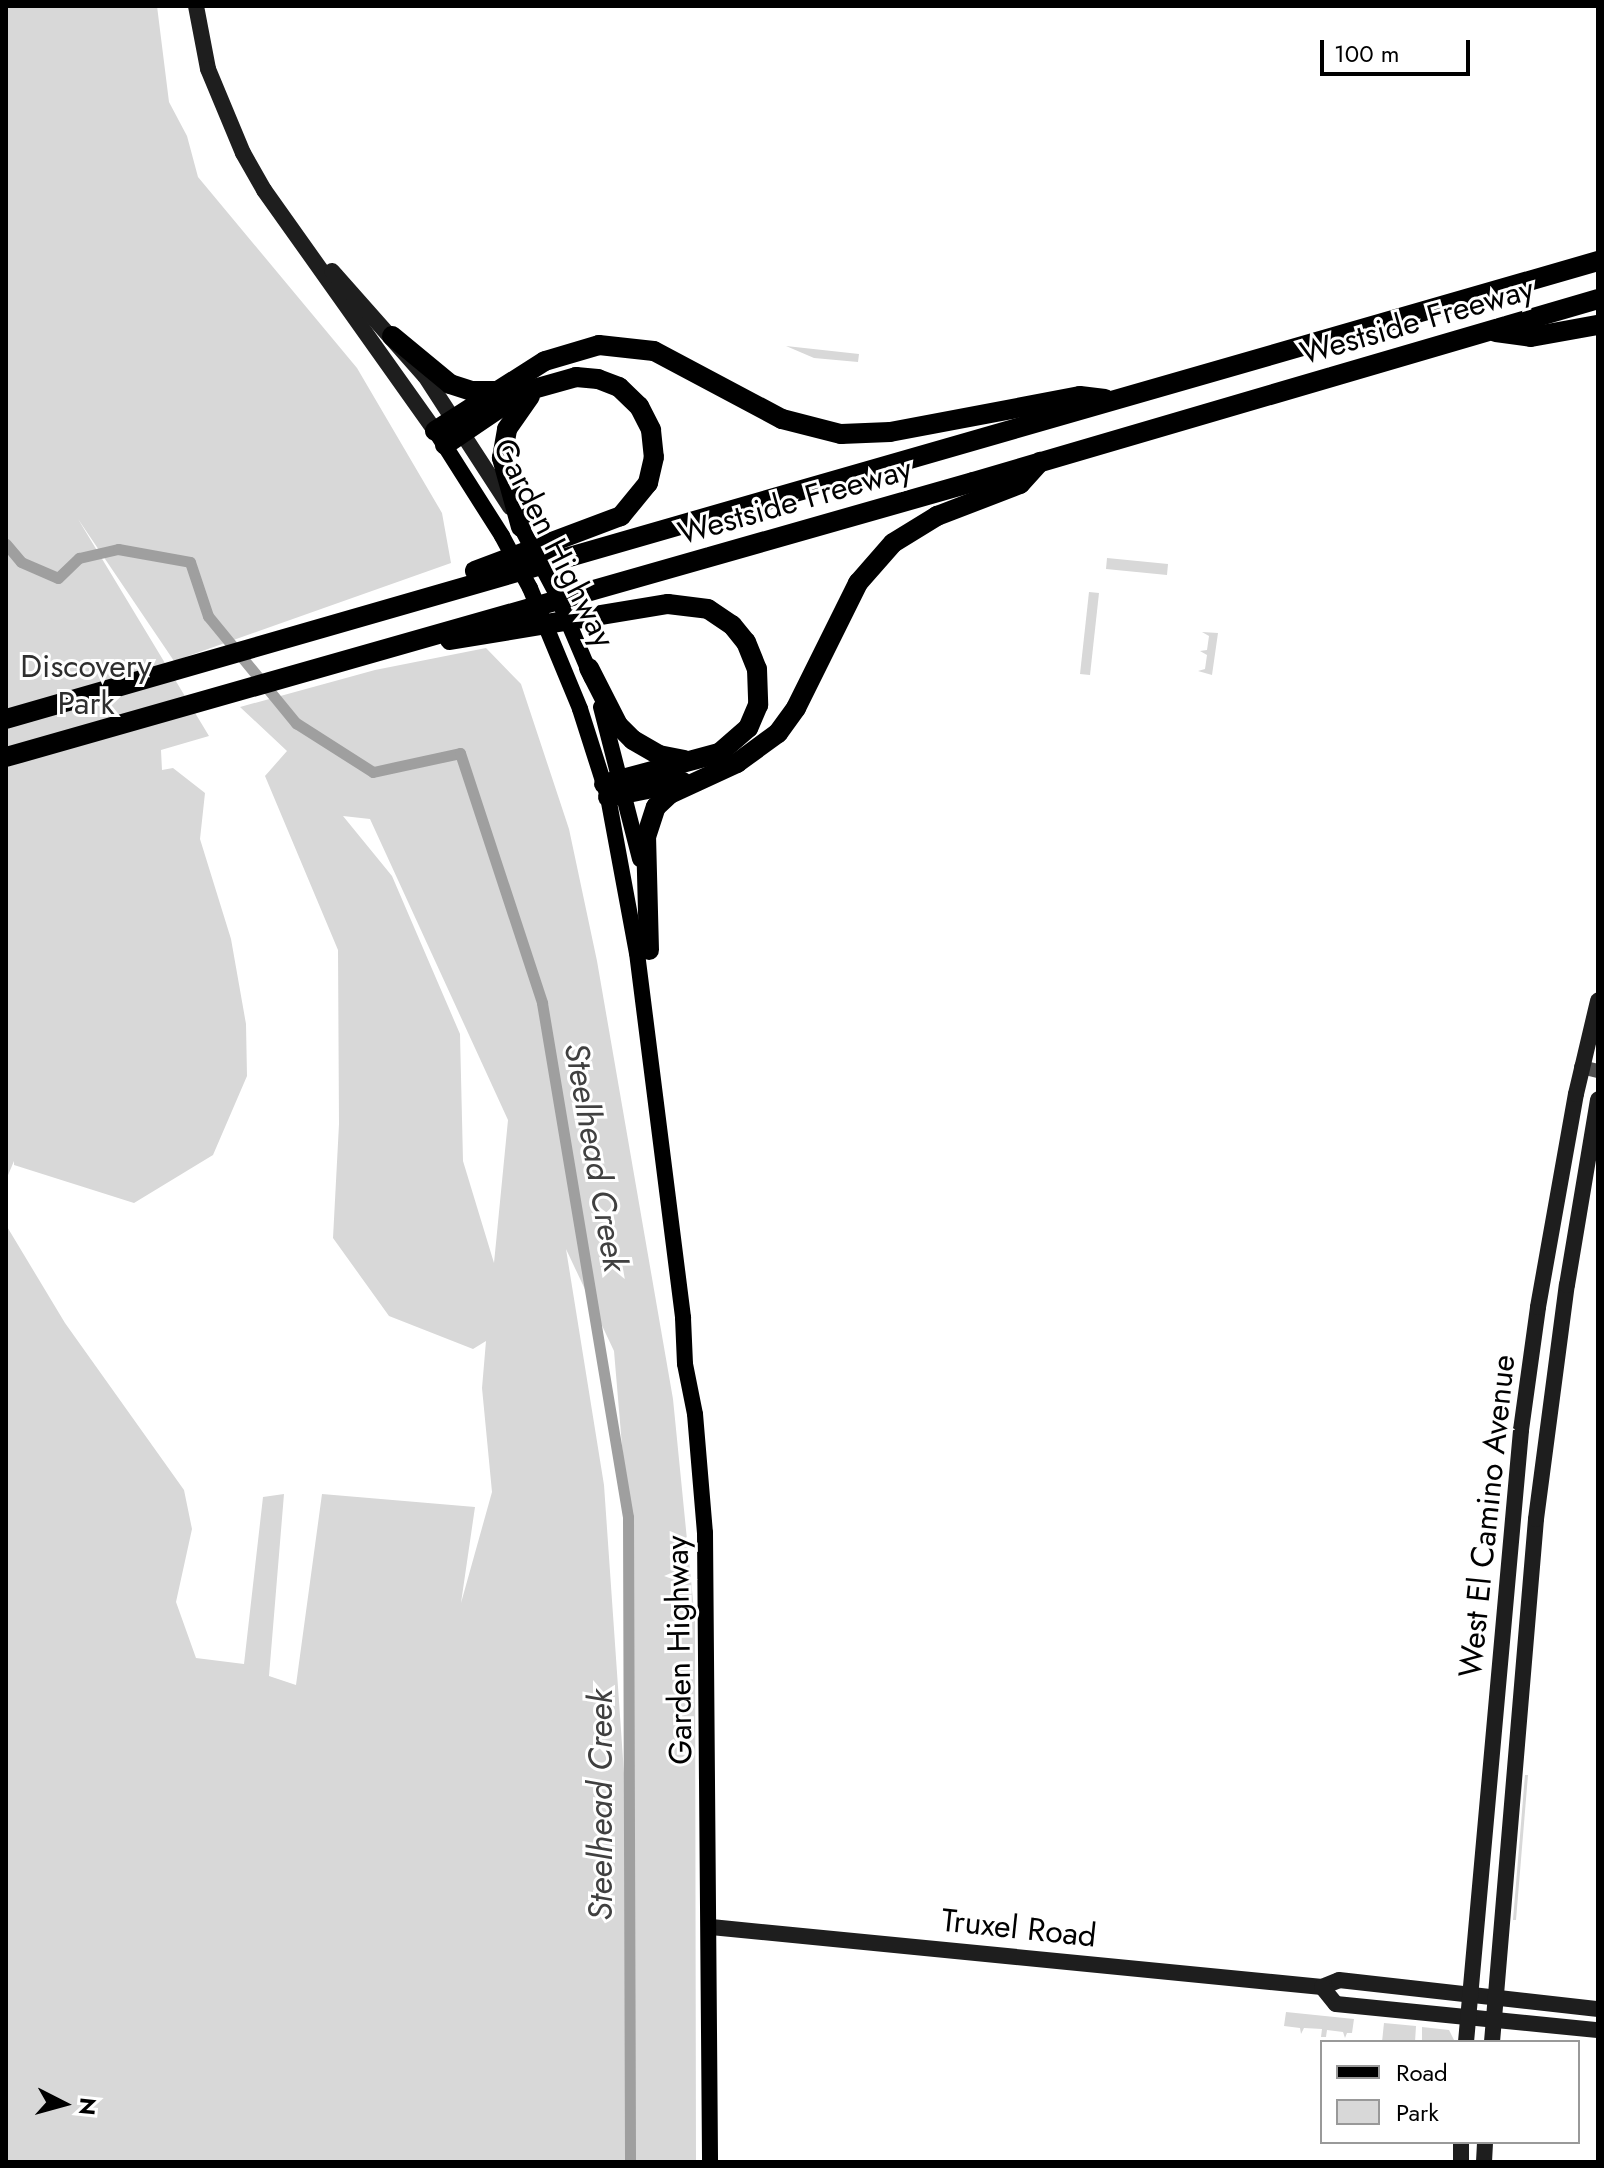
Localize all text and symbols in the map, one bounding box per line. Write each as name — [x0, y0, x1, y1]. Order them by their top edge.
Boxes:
scale bar — [1324, 24, 1474, 74]
text: 100 m — [1334, 36, 1400, 71]
street label: Westside Freeway — [1296, 269, 1538, 373]
street label: Garden Highway — [485, 432, 623, 654]
street label: Westside Freeway — [674, 449, 916, 553]
park label: Discovery Park — [20, 648, 152, 723]
water label: Steelhead Creek — [556, 1039, 636, 1275]
street label: West El Camino Avenue — [1451, 1353, 1523, 1679]
street label: Garden Highway — [658, 1535, 700, 1765]
water label: Steelhead Creek — [581, 1689, 621, 1921]
street label: Truxel Road — [940, 1901, 1098, 1955]
legend — [1320, 2040, 1580, 2144]
text: Road — [1396, 2055, 1448, 2090]
north arrow — [24, 2064, 104, 2144]
text: Park — [1396, 2095, 1439, 2130]
text: N — [71, 2096, 105, 2117]

